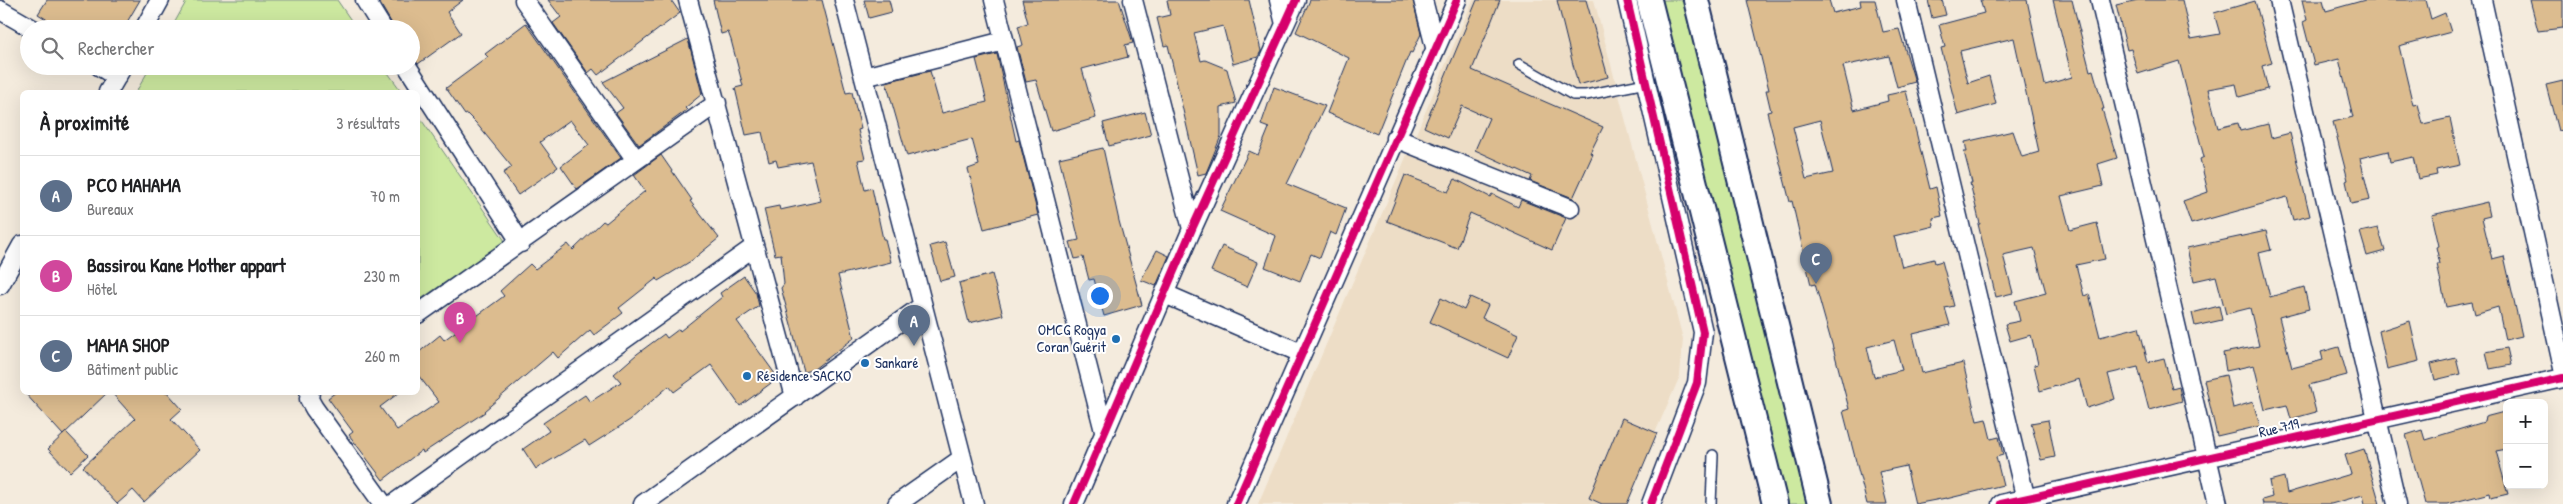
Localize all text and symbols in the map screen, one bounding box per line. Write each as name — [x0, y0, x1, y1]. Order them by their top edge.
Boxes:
search box — [20, 20, 420, 75]
icon: search — [38, 34, 66, 62]
text: Rechercher — [78, 35, 155, 61]
text: À proximité — [40, 108, 129, 137]
text: 3 résultats — [336, 112, 400, 134]
text: PCO MAHAMA — [87, 172, 181, 198]
text: A — [52, 185, 60, 207]
text: 70 m — [370, 185, 400, 207]
text: Bureaux — [87, 198, 134, 220]
pin: C — [1800, 243, 1832, 284]
text: Bassirou Kane Mother appart — [87, 252, 286, 278]
text: B — [52, 265, 60, 287]
text: 230 m — [364, 265, 400, 287]
text: Hôtel — [87, 278, 117, 300]
your location — [1087, 283, 1113, 309]
pin: B — [444, 302, 476, 343]
pin: A — [898, 305, 930, 346]
place label: OMCG Roqya Coran Guérit — [1036, 319, 1107, 357]
text: MAMA SHOP — [87, 332, 170, 358]
marker: OMCG Roqya Coran Guérit — [1110, 333, 1122, 345]
text: C — [52, 345, 60, 367]
text: 260 m — [364, 345, 400, 367]
place label: Sankaré — [875, 352, 918, 373]
marker: Sankaré — [859, 357, 871, 369]
text: Bâtiment public — [87, 358, 178, 380]
place label: Résidence SACKO — [757, 365, 851, 386]
marker: Résidence SACKO — [741, 370, 753, 382]
map controls — [2503, 399, 2548, 489]
button: + — [2503, 399, 2548, 444]
street label: Rue 719 — [2257, 413, 2302, 442]
button: − — [2503, 444, 2548, 489]

